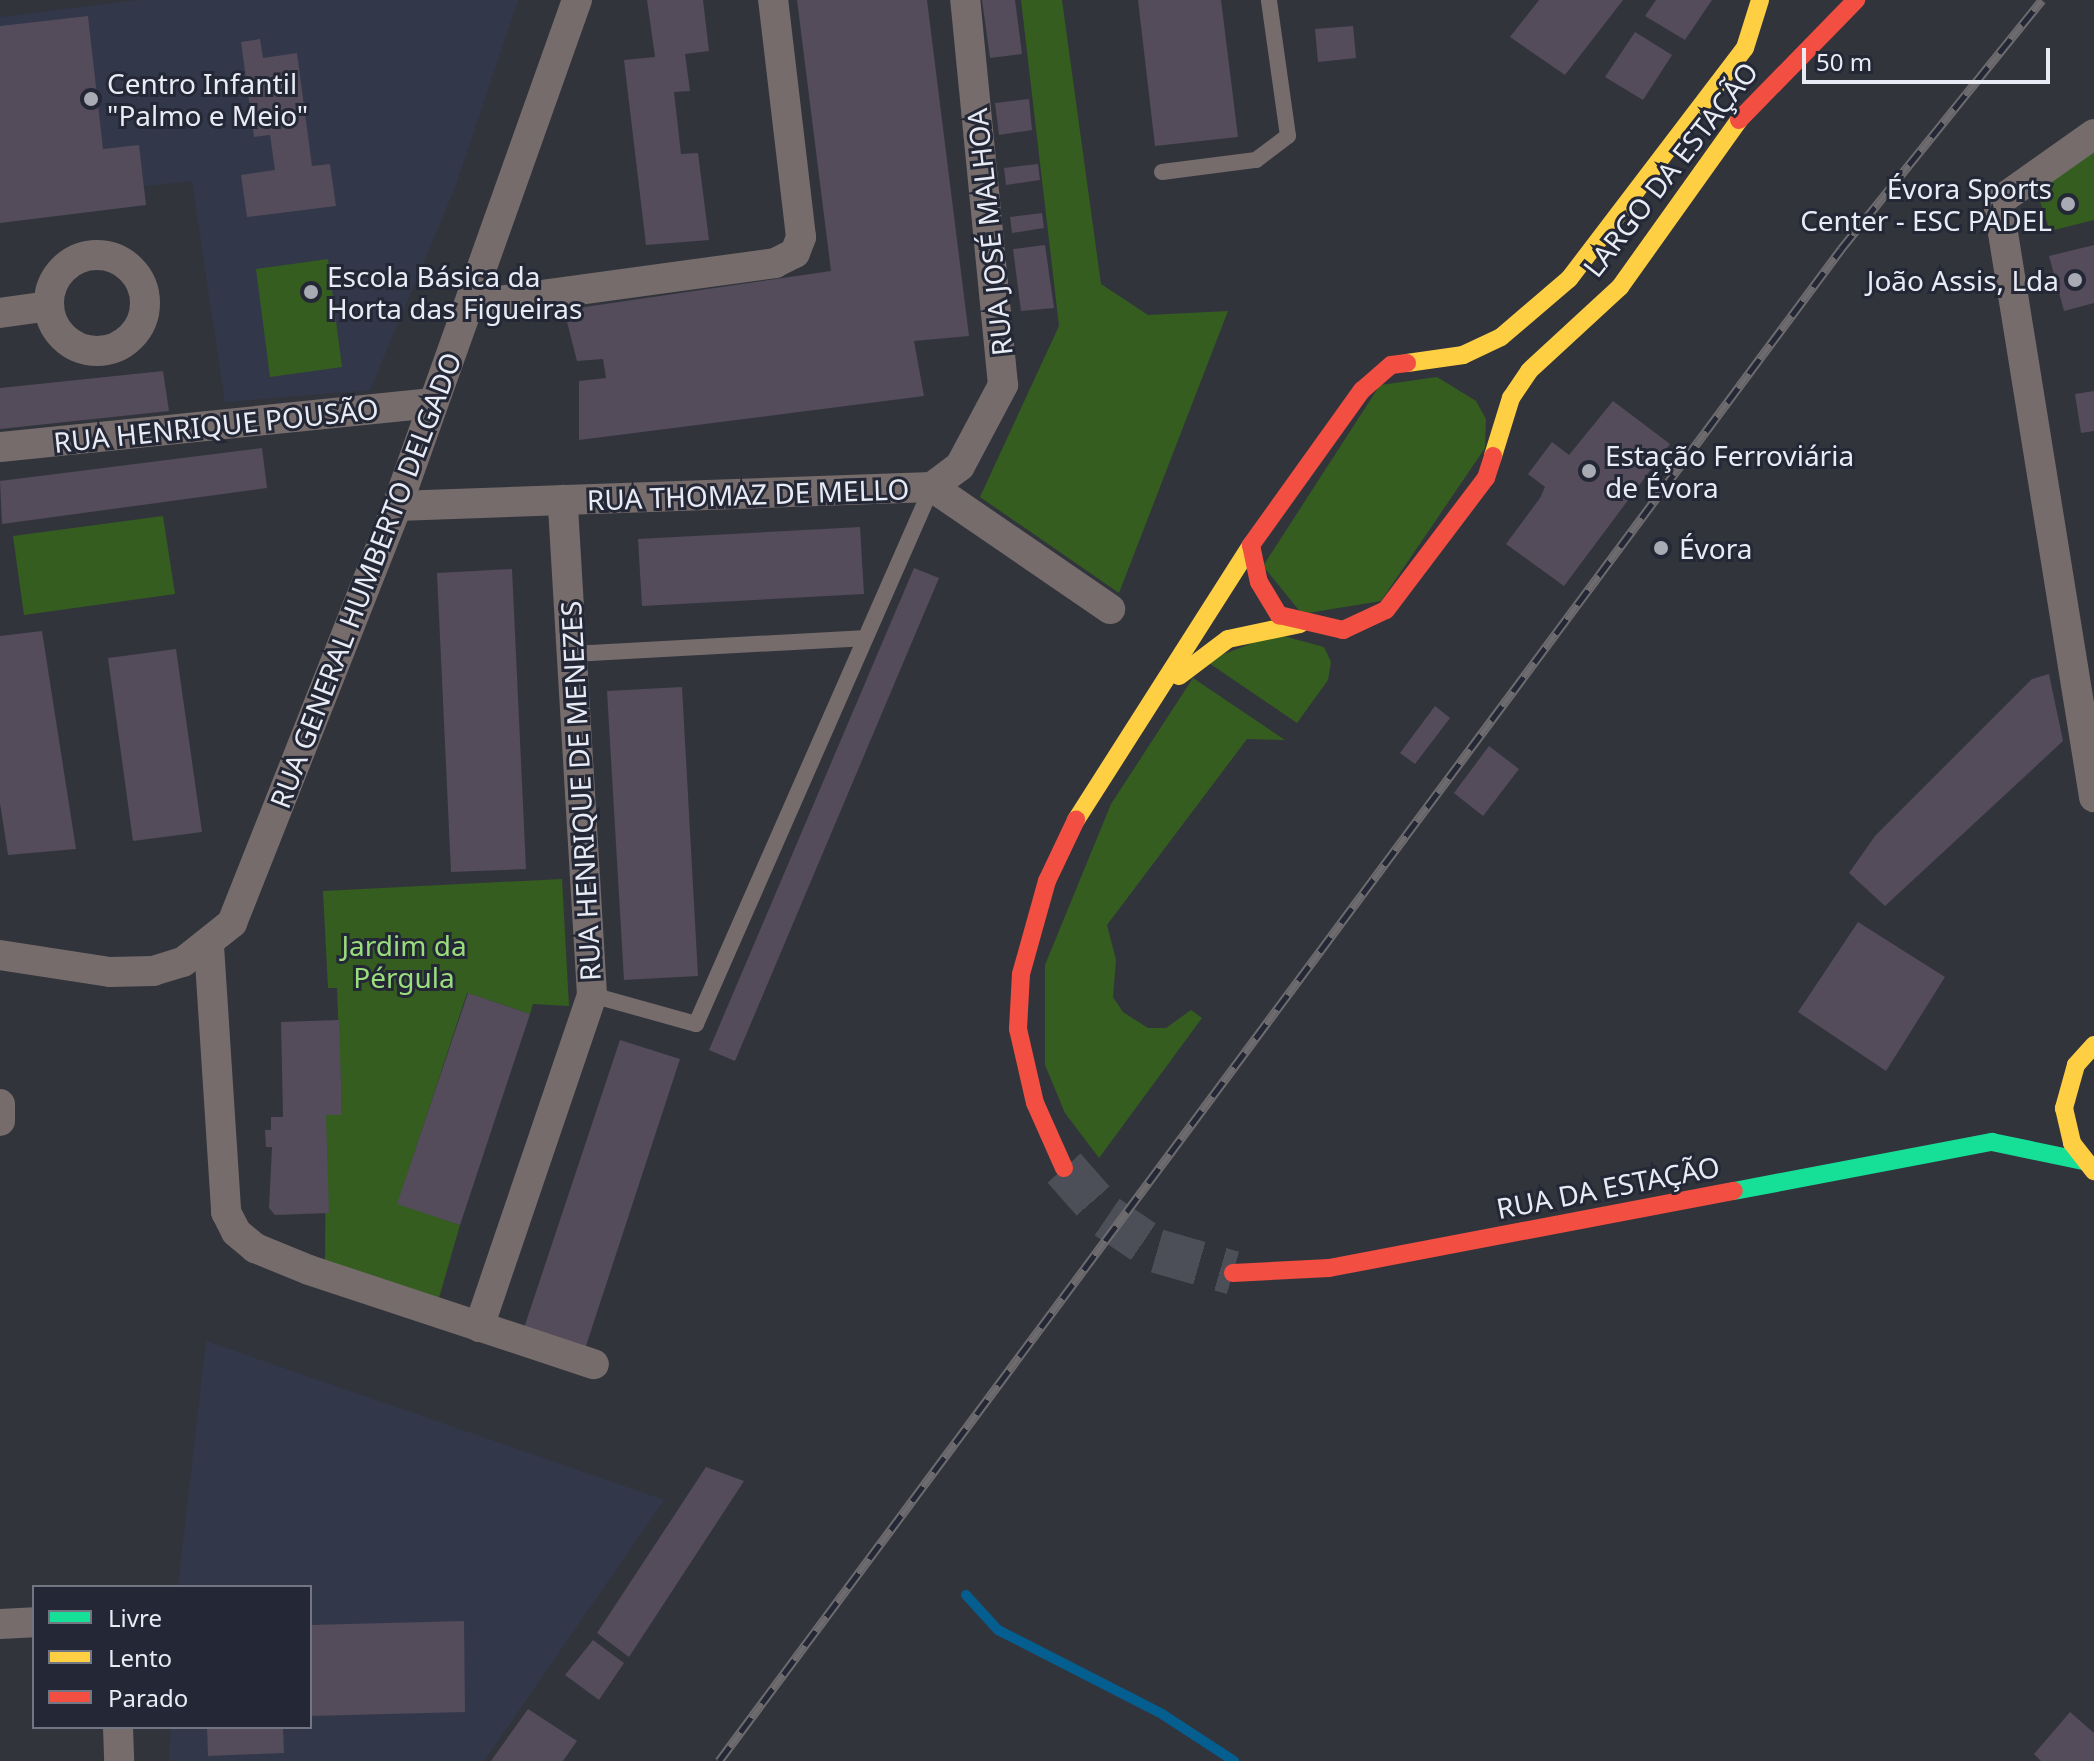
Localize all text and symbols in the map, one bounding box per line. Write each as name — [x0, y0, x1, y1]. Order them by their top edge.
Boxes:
scale bar — [1806, 32, 2054, 82]
text: 50 m — [1816, 45, 1872, 78]
street label: LARGO DA ESTAÇÃO — [1576, 55, 1764, 283]
place label: Centro Infantil "Palmo e Meio" — [107, 66, 308, 132]
marker: Centro Infantil "Palmo e Meio" — [82, 90, 100, 108]
street label: RUA JOSÉ MALHOA — [959, 107, 1019, 357]
place label: Évora Sports Center - ESC PADEL — [1800, 171, 2052, 237]
marker: Évora Sports Center - ESC PADEL — [2059, 195, 2077, 213]
place label: Escola Básica da Horta das Figueiras — [327, 259, 582, 325]
place label: João Assis, Lda — [1867, 263, 2059, 297]
marker: João Assis, Lda — [2066, 271, 2084, 289]
marker: Escola Básica da Horta das Figueiras — [302, 283, 320, 301]
street label: RUA GENERAL HUMBERTO DELGADO — [262, 347, 468, 813]
street label: RUA HENRIQUE POUSÃO — [52, 391, 380, 459]
place label: Estação Ferroviária de Évora — [1605, 438, 1854, 504]
marker: Estação Ferroviária de Évora — [1580, 462, 1598, 480]
street label: RUA THOMAZ DE MELLO — [586, 472, 910, 516]
place label: Évora — [1679, 531, 1752, 565]
marker: Évora — [1650, 537, 1672, 559]
street label: RUA HENRIQUE DE MENEZES — [553, 600, 607, 982]
park label: Jardim da Pérgula — [341, 928, 467, 994]
street label: RUA DA ESTAÇÃO — [1494, 1149, 1722, 1225]
legend — [32, 1585, 312, 1729]
text: Livre — [108, 1601, 162, 1634]
text: Lento — [108, 1641, 172, 1674]
text: Parado — [108, 1681, 188, 1714]

